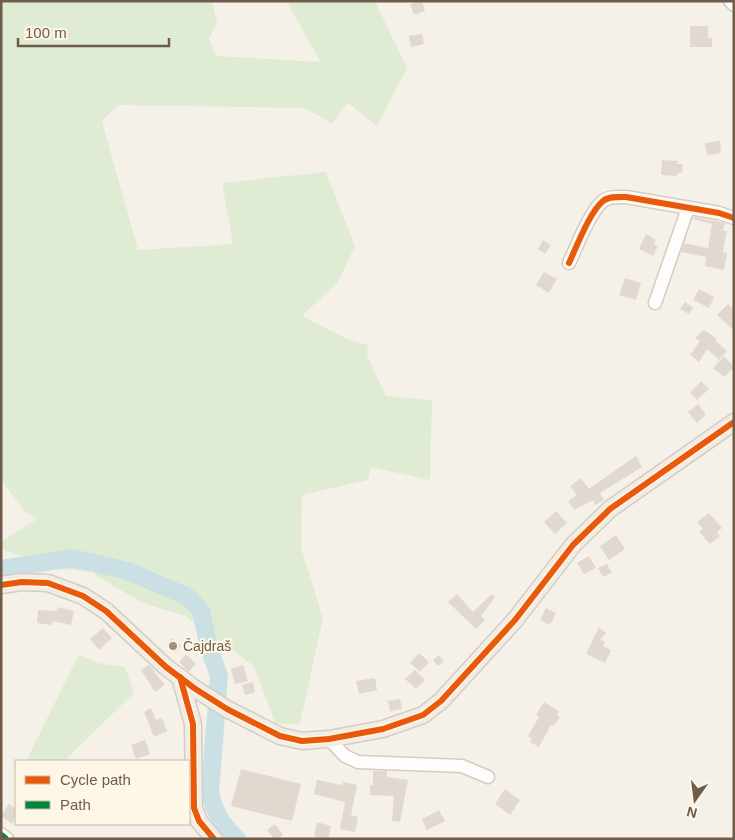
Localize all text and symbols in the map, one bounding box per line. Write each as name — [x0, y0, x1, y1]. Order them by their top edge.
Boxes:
scale bar — [18, 15, 169, 47]
text: 100 m — [25, 24, 67, 41]
place label: Čajdraš — [183, 638, 231, 654]
marker: Čajdraš — [167, 640, 179, 652]
legend — [15, 760, 190, 825]
text: Cycle path — [60, 771, 131, 788]
north arrow — [670, 775, 720, 825]
text: Path — [60, 796, 91, 813]
text: N — [685, 804, 699, 822]

